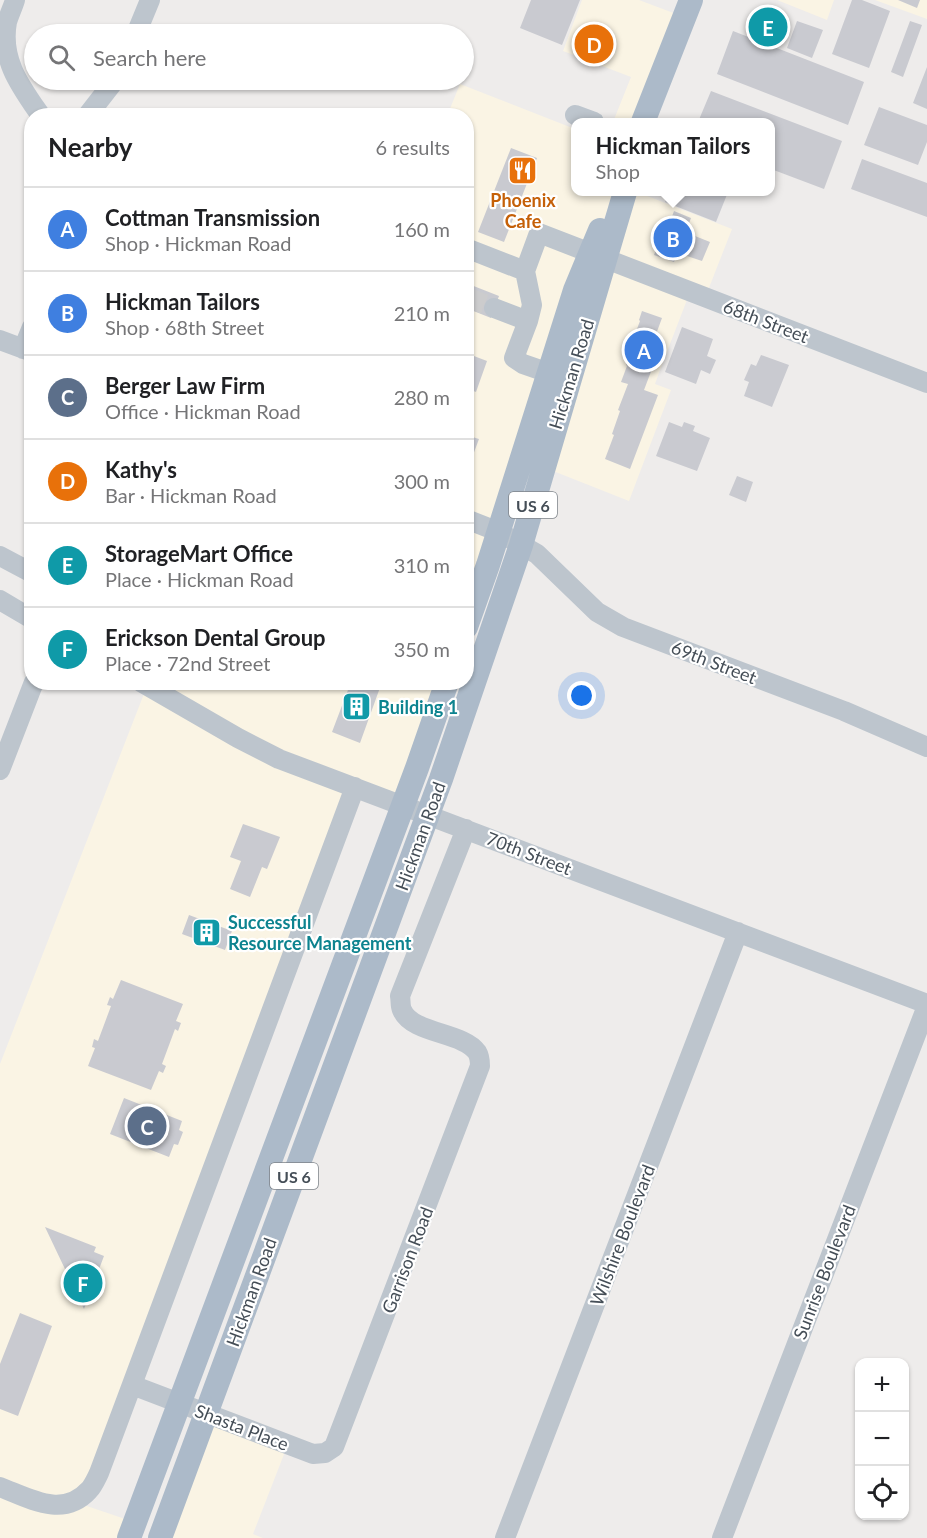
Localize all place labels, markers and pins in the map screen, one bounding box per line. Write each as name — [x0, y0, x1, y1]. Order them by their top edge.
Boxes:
pin: E — [748, 4, 788, 50]
pin: D — [574, 22, 614, 66]
restaurant icon: Phoenix Cafe — [507, 155, 539, 187]
place label: Phoenix Cafe — [490, 189, 556, 232]
pin: B — [654, 216, 692, 260]
pin: A — [624, 328, 664, 372]
building icon: Building 1 — [341, 691, 373, 723]
place label: Building 1 — [378, 696, 458, 718]
place label: Successful Resource Management — [228, 911, 412, 954]
building icon: Successful Resource Management — [191, 916, 223, 948]
pin: C — [128, 1104, 166, 1148]
pin: F — [64, 1260, 103, 1306]

